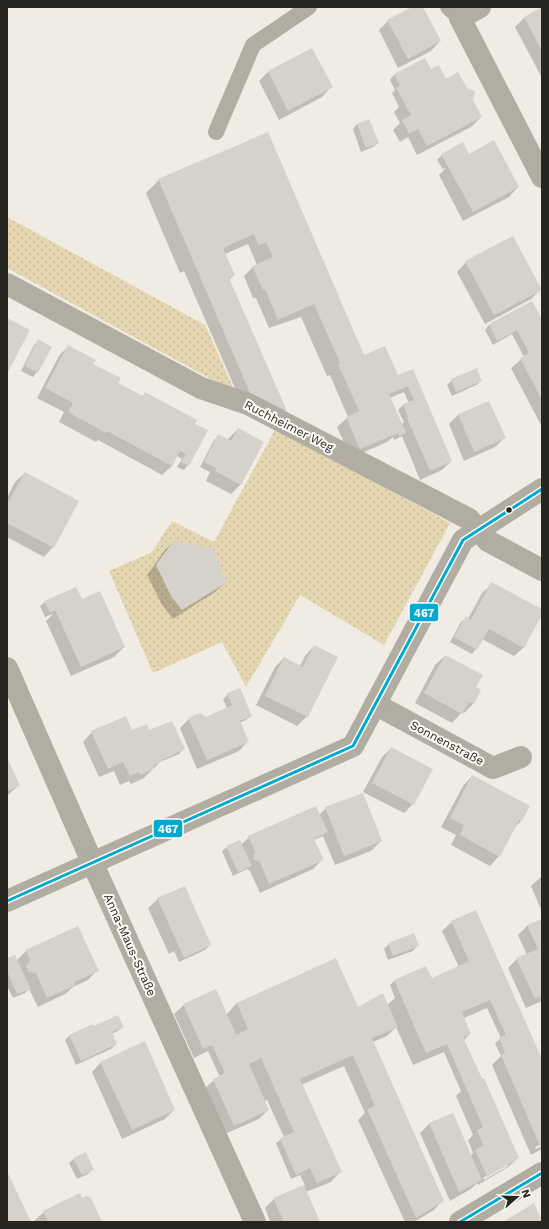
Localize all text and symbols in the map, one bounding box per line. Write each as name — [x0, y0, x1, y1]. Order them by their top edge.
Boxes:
street label: Ruchheimer Weg — [242, 397, 336, 455]
unlabelled marker — [504, 505, 514, 515]
line badge: 467 — [409, 603, 439, 622]
text: 467 — [414, 607, 434, 620]
street label: Sonnenstraße — [408, 718, 486, 768]
line badge: 467 — [153, 819, 183, 838]
text: 467 — [158, 823, 178, 836]
street label: Anna-Maus-Straße — [101, 892, 159, 998]
north arrow — [497, 1177, 537, 1217]
text: N — [518, 1188, 533, 1200]

